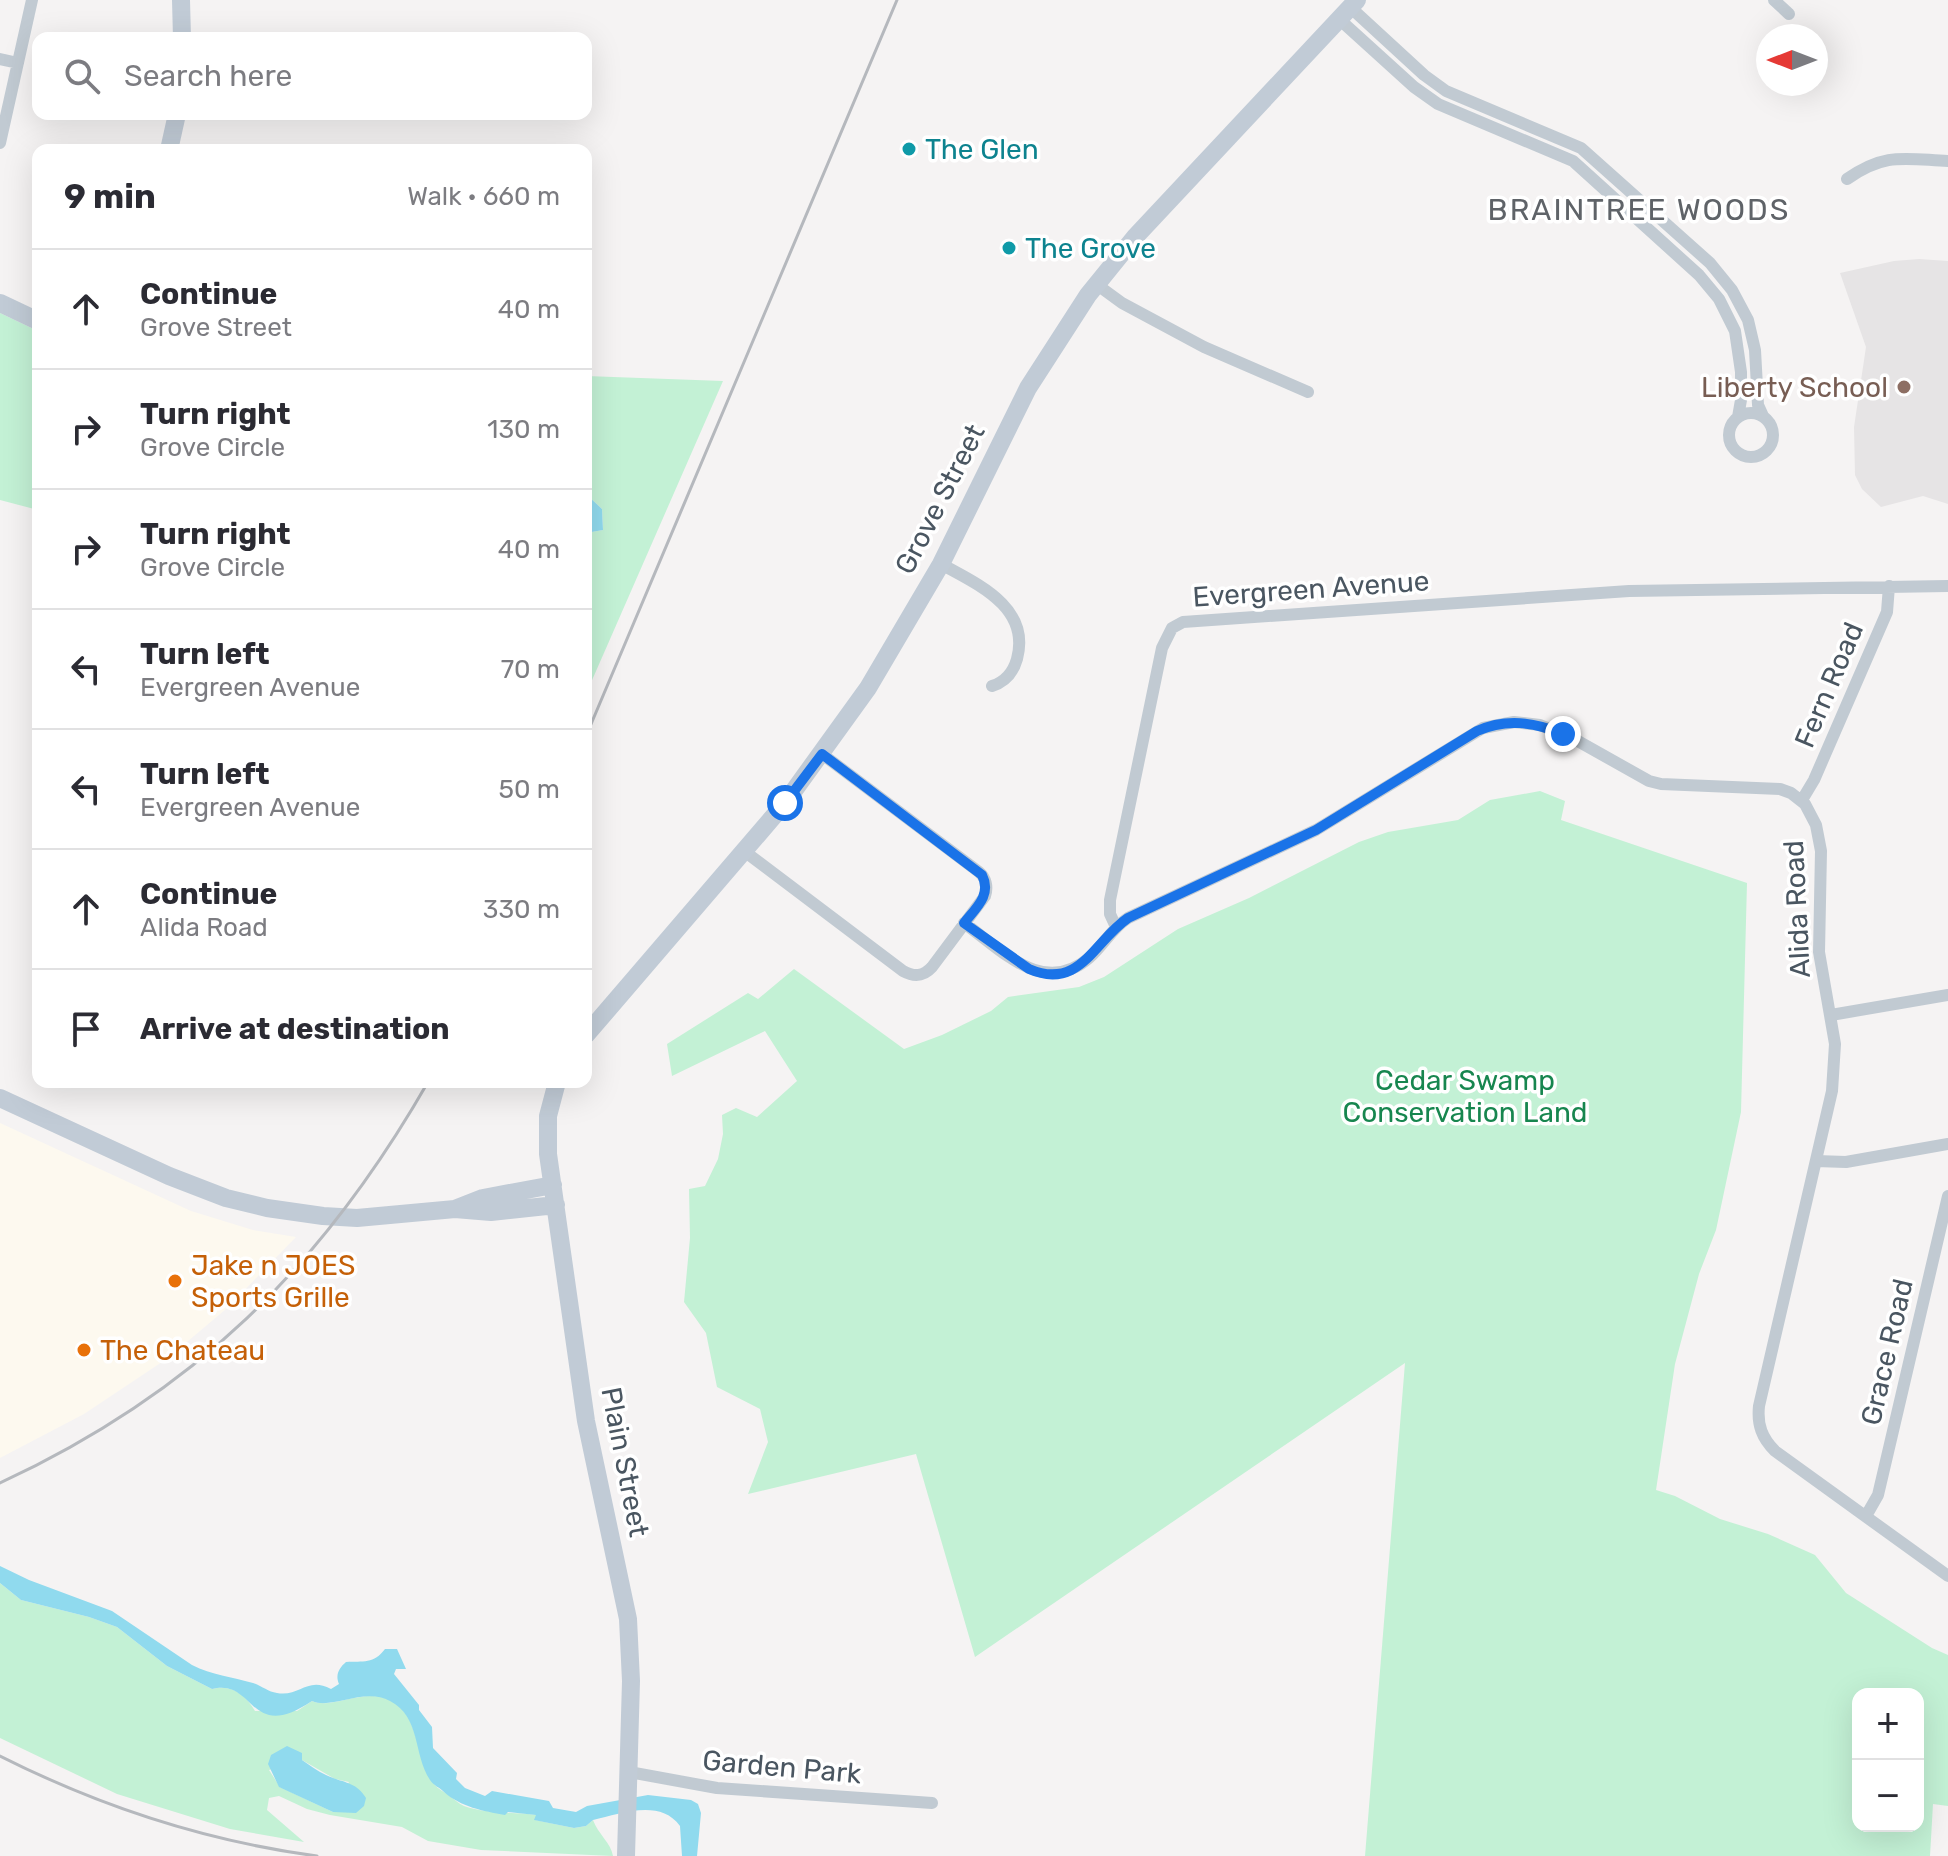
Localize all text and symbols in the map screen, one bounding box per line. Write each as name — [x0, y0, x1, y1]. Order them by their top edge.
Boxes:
north arrow — [1756, 24, 1828, 96]
search box — [32, 32, 592, 120]
icon: search — [60, 54, 104, 98]
text: Search here — [124, 58, 292, 94]
place label: The Glen — [925, 133, 1039, 166]
marker: The Glen — [900, 140, 918, 158]
text: 9 min — [64, 176, 156, 217]
text: Walk · 660 m — [407, 181, 560, 212]
district label: BRAINTREE WOODS — [1488, 192, 1790, 228]
place label: The Grove — [1025, 232, 1156, 265]
marker: The Grove — [1000, 239, 1018, 257]
text: Continue — [140, 276, 277, 312]
icon: ahead — [64, 287, 108, 331]
text: 40 m — [498, 294, 560, 325]
text: Grove Street — [140, 312, 292, 343]
place label: Liberty School — [1701, 371, 1888, 404]
marker: Liberty School — [1895, 378, 1913, 396]
text: Turn right — [140, 396, 291, 432]
icon: right — [64, 407, 108, 451]
text: 130 m — [487, 414, 560, 445]
street label: Grove Street — [888, 419, 992, 579]
text: Grove Circle — [140, 432, 285, 463]
text: Turn right — [140, 516, 291, 552]
icon: right — [64, 527, 108, 571]
text: 40 m — [498, 534, 560, 565]
text: Grove Circle — [140, 552, 285, 583]
street label: Evergreen Avenue — [1192, 564, 1430, 614]
street label: Fern Road — [1788, 618, 1870, 752]
text: Turn left — [140, 636, 270, 672]
icon: left — [64, 647, 108, 691]
text: 70 m — [501, 654, 560, 685]
text: Evergreen Avenue — [140, 672, 360, 703]
route end — [1545, 716, 1581, 752]
text: Turn left — [140, 756, 270, 792]
icon: left — [64, 767, 108, 811]
text: 50 m — [499, 774, 560, 805]
route start — [767, 785, 803, 821]
text: Evergreen Avenue — [140, 792, 360, 823]
street label: Alida Road — [1777, 839, 1817, 979]
text: Continue — [140, 876, 277, 912]
icon: ahead — [64, 887, 108, 931]
text: 330 m — [483, 894, 560, 925]
text: Alida Road — [140, 912, 268, 943]
icon: arrive — [64, 1007, 108, 1051]
text: Arrive at destination — [140, 1011, 450, 1047]
park label: Cedar Swamp Conservation Land — [1342, 1064, 1588, 1129]
place label: Jake n JOES Sports Grille — [191, 1249, 355, 1314]
marker: Jake n JOES Sports Grille — [166, 1272, 184, 1290]
street label: Grace Road — [1854, 1276, 1920, 1428]
place label: The Chateau — [100, 1334, 265, 1367]
marker: The Chateau — [75, 1341, 93, 1359]
street label: Plain Street — [594, 1384, 656, 1540]
map controls — [1852, 1688, 1924, 1832]
button: + — [1852, 1688, 1924, 1760]
street label: Garden Park — [701, 1744, 863, 1790]
button: − — [1852, 1760, 1924, 1832]

